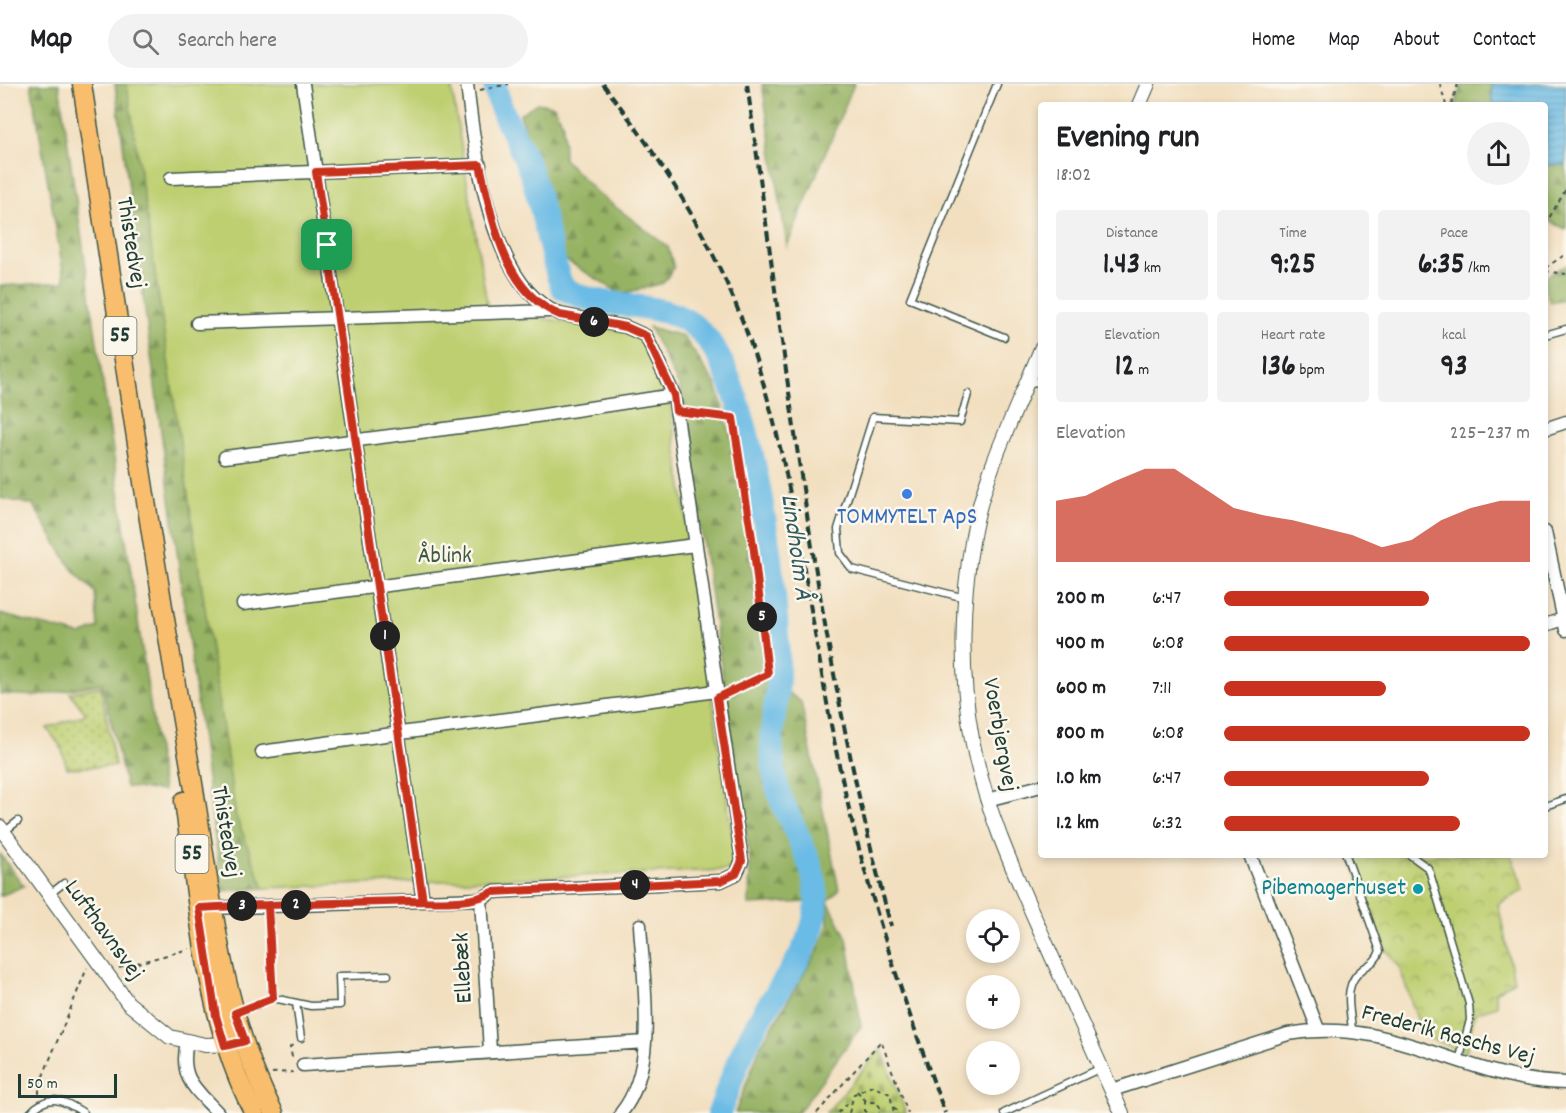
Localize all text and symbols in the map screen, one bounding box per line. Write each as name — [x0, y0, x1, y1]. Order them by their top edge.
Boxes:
search box — [108, 14, 528, 68]
text: Map — [30, 21, 72, 61]
icon: search — [129, 25, 162, 58]
text: Search here — [177, 26, 277, 57]
text: Home — [1251, 26, 1295, 56]
text: Map — [1328, 26, 1360, 56]
text: About — [1393, 26, 1440, 56]
text: Contact — [1473, 26, 1536, 56]
text: Evening run — [1056, 116, 1200, 163]
button: share — [1467, 122, 1530, 185]
text: 18:02 — [1056, 162, 1091, 190]
street label: Thistedvej — [106, 195, 154, 291]
pin — [301, 219, 352, 270]
text: Distance — [1106, 222, 1158, 245]
text: Time — [1279, 222, 1307, 245]
text: Pace — [1440, 222, 1468, 245]
icon: arrive — [310, 228, 343, 261]
text: 1.43 — [1103, 245, 1140, 288]
text: 9:25 — [1270, 245, 1316, 288]
text: 6:35 — [1418, 245, 1465, 288]
text: km — [1140, 257, 1161, 280]
text: /km — [1465, 257, 1490, 280]
pin: 6 — [579, 307, 609, 337]
text: 6 — [590, 310, 598, 333]
road number: 55 — [104, 317, 136, 355]
text: Elevation — [1104, 324, 1160, 347]
text: Heart rate — [1261, 324, 1325, 347]
text: kcal — [1442, 324, 1466, 347]
text: 12 — [1115, 347, 1135, 390]
text: 136 — [1261, 347, 1296, 390]
text: 93 — [1440, 347, 1468, 390]
text: m — [1135, 359, 1149, 382]
text: bpm — [1296, 359, 1325, 382]
text: Elevation — [1056, 420, 1126, 448]
text: 225–237 m — [1450, 420, 1530, 448]
marker: TOMMYTELT ApS — [900, 487, 914, 501]
water label: Lindholm Å — [769, 492, 821, 604]
place label: TOMMYTELT ApS — [837, 501, 977, 535]
park label: Åblink — [418, 540, 472, 574]
text: 200 m — [1056, 585, 1105, 613]
text: 6:47 — [1152, 585, 1181, 613]
pin: 5 — [747, 602, 777, 632]
text: 5 — [758, 605, 766, 628]
pin: 1 — [370, 621, 400, 651]
text: 1 — [383, 624, 387, 647]
text: 400 m — [1056, 630, 1104, 658]
text: 6:08 — [1152, 630, 1184, 658]
street label: Voerbjergvej — [972, 675, 1026, 795]
text: 600 m — [1056, 675, 1106, 703]
text: 7:11 — [1152, 675, 1172, 703]
text: 800 m — [1056, 720, 1104, 748]
text: 6:08 — [1152, 720, 1184, 748]
text: 1.0 km — [1056, 765, 1101, 793]
text: 6:47 — [1152, 765, 1181, 793]
street label: Thistedvej — [201, 784, 249, 880]
text: 1.2 km — [1056, 810, 1099, 838]
text: 6:32 — [1152, 810, 1183, 838]
road number: 55 — [176, 835, 208, 873]
pin: 4 — [620, 870, 650, 900]
place label: Pibemagerhuset — [1261, 872, 1406, 906]
street label: Lufthavnsvej — [55, 873, 151, 989]
text: 4 — [632, 873, 638, 896]
marker: Pibemagerhuset — [1411, 882, 1425, 896]
pin: 2 — [281, 890, 311, 920]
pin: 3 — [227, 891, 257, 921]
text: 2 — [293, 893, 300, 916]
text: 3 — [238, 894, 246, 917]
map controls — [966, 909, 1020, 1095]
button: locate — [966, 909, 1020, 963]
street label: Ellebæk — [445, 932, 483, 1004]
button: + — [966, 975, 1020, 1029]
street label: Frederik Raschs Vej — [1357, 997, 1539, 1075]
button: − — [966, 1041, 1020, 1095]
scale bar — [18, 1071, 117, 1098]
text: 50 m — [27, 1073, 58, 1096]

